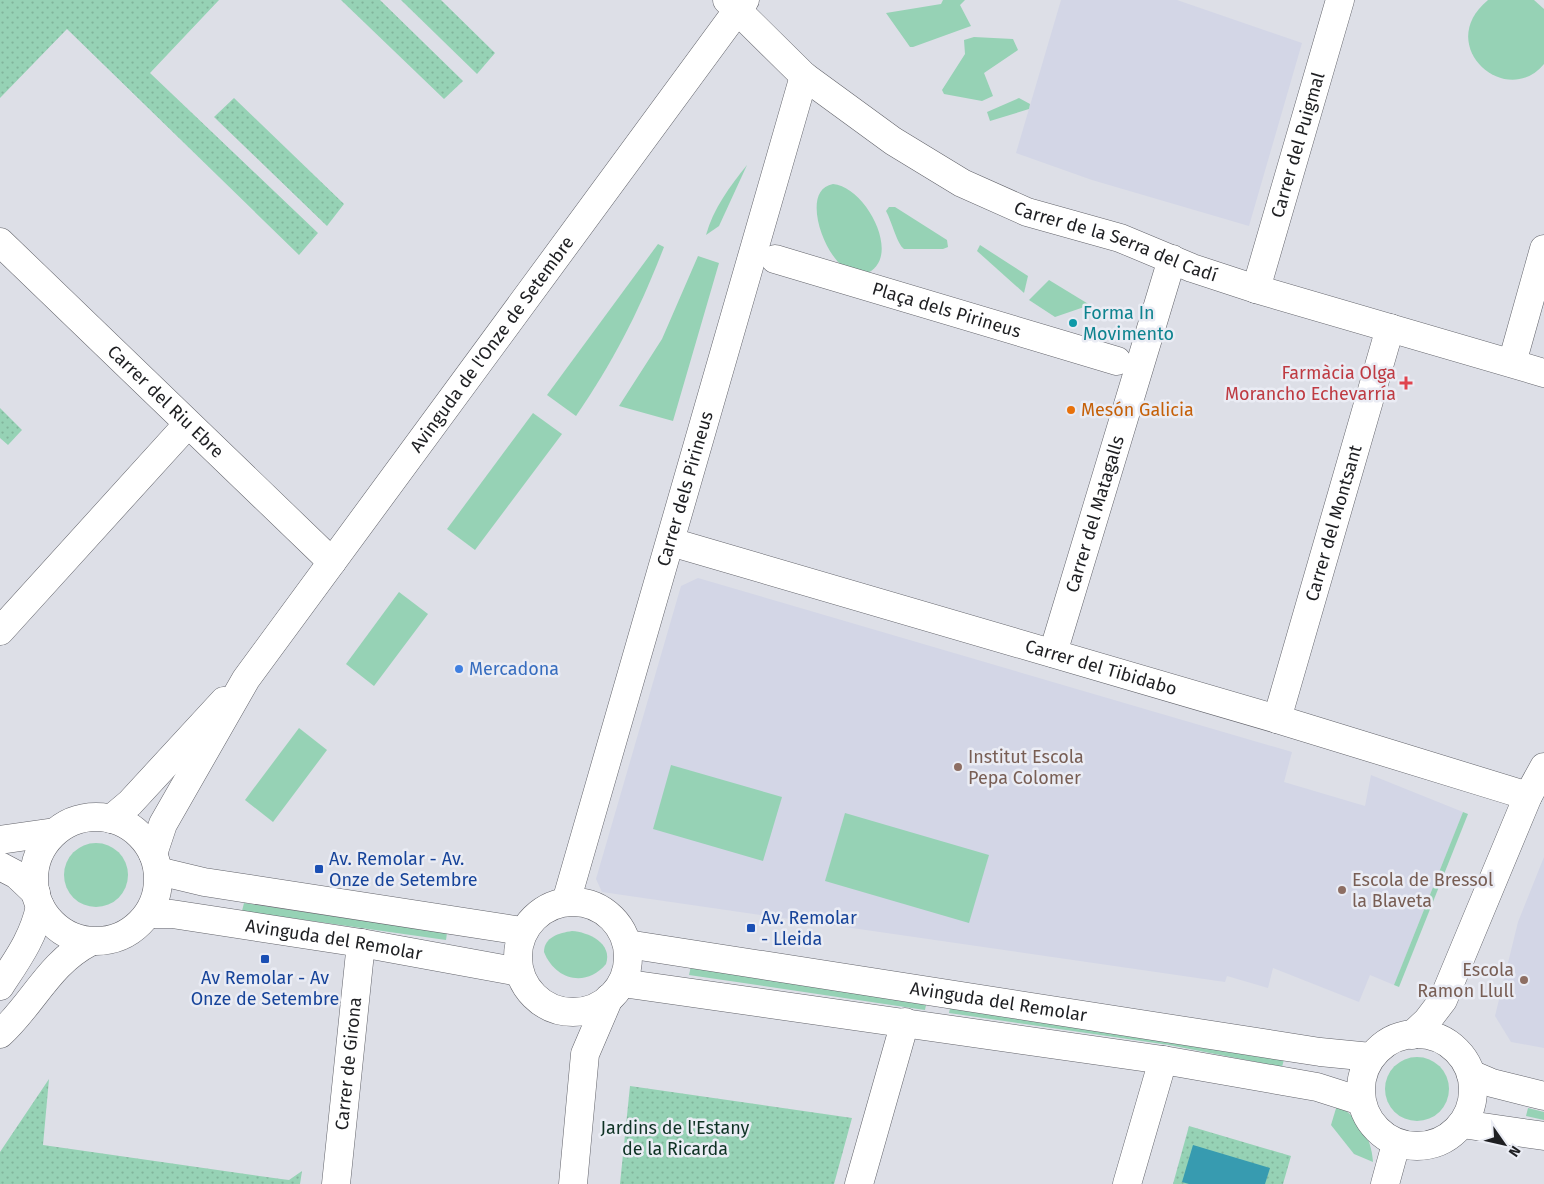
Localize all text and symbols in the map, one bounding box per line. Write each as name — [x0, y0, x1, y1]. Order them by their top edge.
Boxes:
street label: Carrer del Puigmal — [1266, 70, 1329, 220]
street label: Carrer de la Serra del Cadí — [1010, 197, 1220, 287]
street label: Avinguda de l'Onze de Setembre — [405, 232, 579, 457]
street label: Plaça dels Pirineus — [870, 278, 1024, 343]
place label: Forma In Movimento — [1083, 302, 1174, 345]
marker: Forma In Movimento — [1067, 317, 1079, 329]
street label: Carrer del Riu Ebre — [103, 341, 228, 463]
place label: Farmàcia Olga Morancho Echevarría — [1225, 362, 1396, 405]
marker: Farmàcia Olga Morancho Echevarría — [1400, 377, 1412, 389]
place label: Mesón Galicia — [1081, 399, 1194, 421]
marker: Mesón Galicia — [1065, 404, 1077, 416]
street label: Carrer dels Pirineus — [652, 409, 718, 569]
street label: Carrer del Matagalls — [1061, 433, 1129, 595]
street label: Carrer del Montsant — [1301, 442, 1367, 604]
street label: Carrer del Tibidabo — [1022, 635, 1180, 700]
place label: Mercadona — [469, 658, 559, 680]
marker: Mercadona — [453, 663, 465, 675]
place label: Institut Escola Pepa Colomer — [968, 746, 1084, 789]
marker: Institut Escola Pepa Colomer — [952, 761, 964, 773]
place label: Av. Remolar - Av. Onze de Setembre — [329, 848, 478, 891]
marker: Av. Remolar - Av. Onze de Setembre — [313, 863, 325, 875]
place label: Escola de Bressol la Blaveta — [1352, 869, 1493, 912]
marker: Escola de Bressol la Blaveta — [1336, 884, 1348, 896]
place label: Av. Remolar - Lleida — [761, 907, 857, 950]
street label: Avinguda del Remolar — [244, 914, 424, 965]
marker: Av. Remolar - Lleida — [745, 922, 757, 934]
marker: Av Remolar - Av Onze de Setembre — [259, 953, 271, 965]
place label: Escola Ramon Llull — [1417, 959, 1514, 1002]
place label: Av Remolar - Av Onze de Setembre — [191, 967, 339, 1010]
marker: Escola Ramon Llull — [1518, 974, 1530, 986]
street label: Avinguda del Remolar — [908, 977, 1089, 1027]
street label: Carrer de Girona — [331, 996, 366, 1131]
park label: Jardins de l'Estany de la Ricarda — [601, 1117, 750, 1160]
north arrow — [1479, 1119, 1529, 1169]
text: N — [1505, 1142, 1524, 1160]

